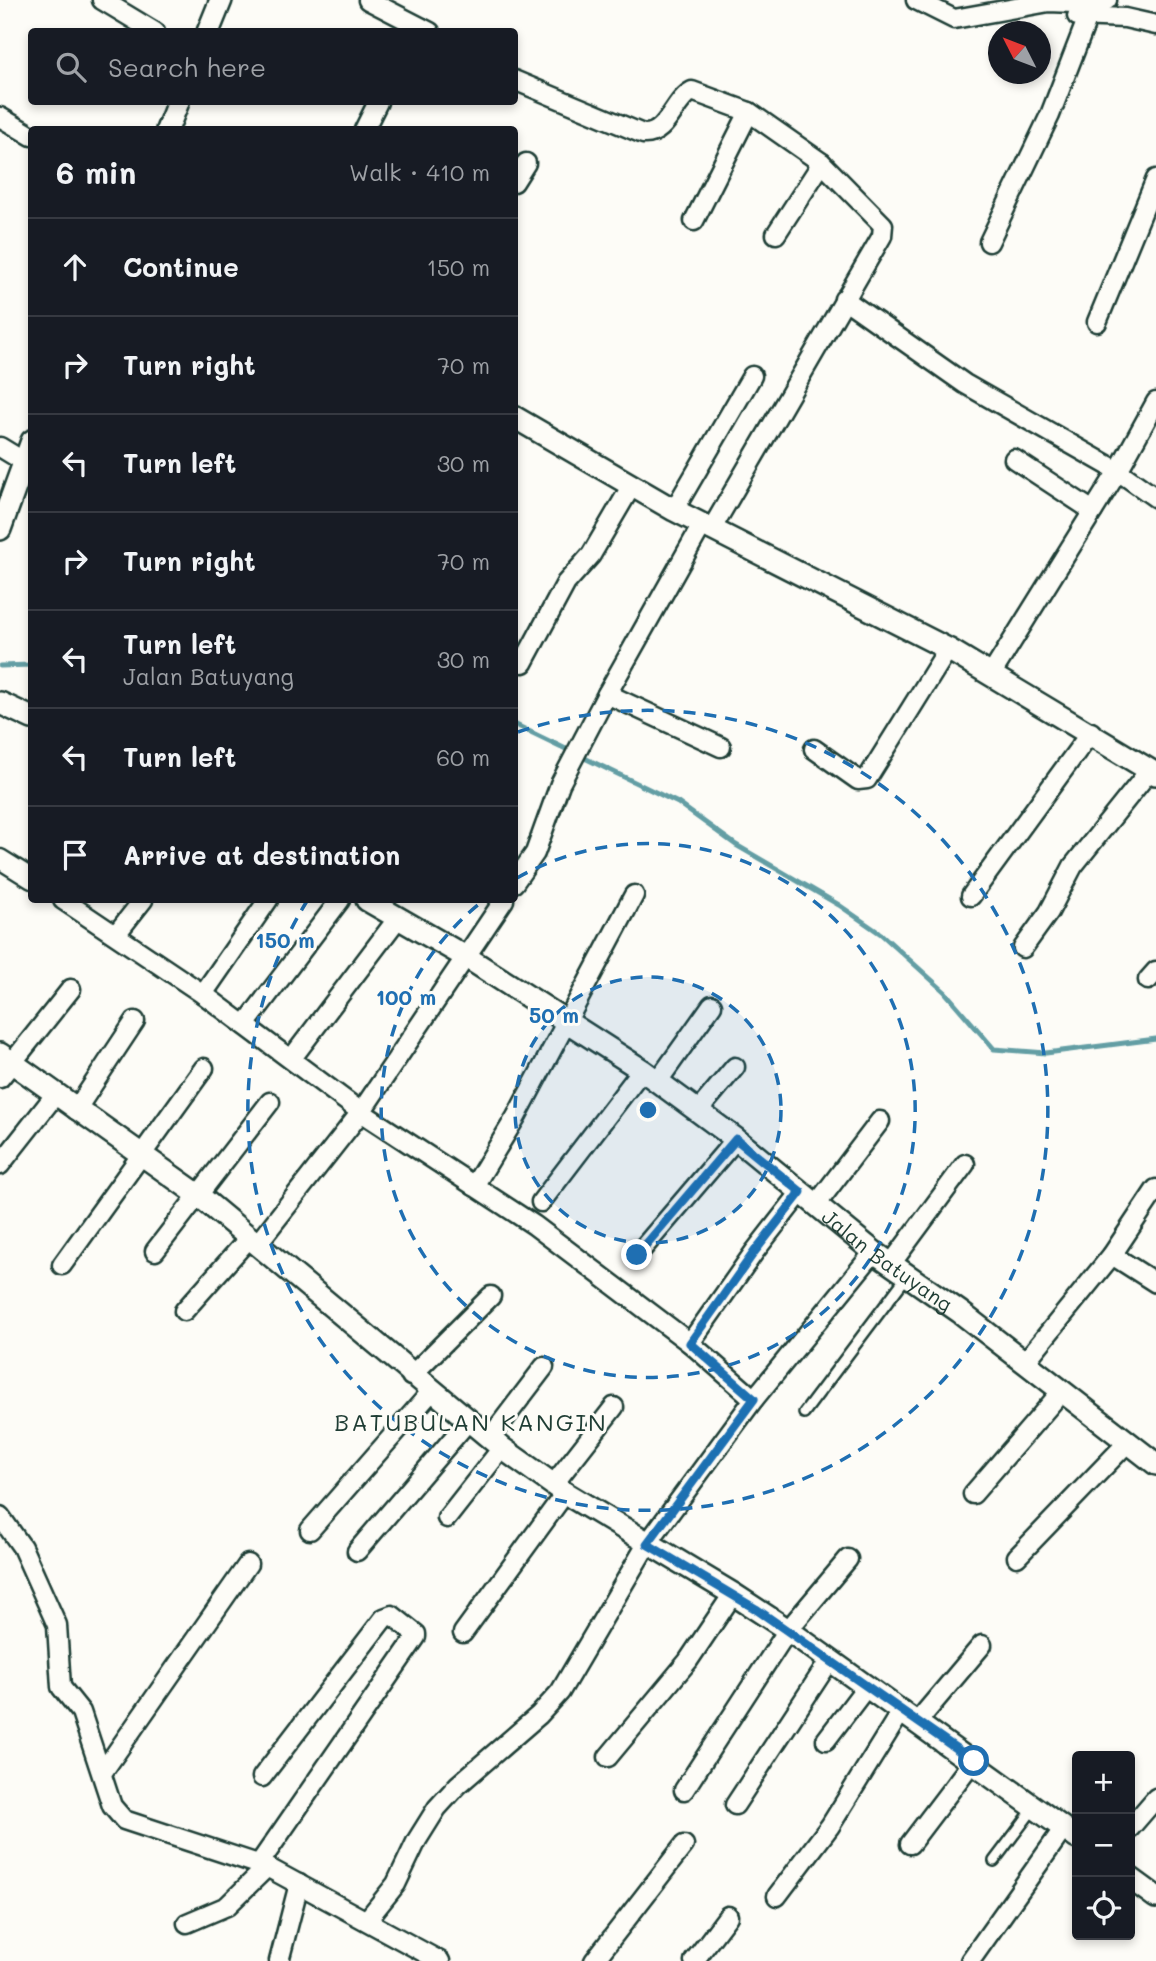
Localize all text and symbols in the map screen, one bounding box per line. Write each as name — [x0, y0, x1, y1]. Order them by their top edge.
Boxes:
north arrow — [988, 21, 1051, 84]
search box — [28, 28, 518, 105]
icon: search — [52, 48, 90, 86]
text: Search here — [108, 50, 266, 84]
text: 6 min — [56, 152, 136, 192]
text: Walk · 410 m — [349, 157, 490, 187]
icon: ahead — [56, 248, 94, 286]
text: Continue — [123, 250, 239, 284]
text: 150 m — [426, 252, 490, 282]
icon: right — [56, 346, 94, 384]
text: Turn right — [123, 348, 256, 382]
text: 70 m — [437, 350, 490, 380]
icon: left — [56, 444, 94, 482]
text: Turn left — [123, 446, 236, 480]
text: 30 m — [437, 448, 490, 478]
icon: right — [56, 542, 94, 580]
text: Turn right — [123, 544, 256, 578]
text: 70 m — [437, 546, 490, 576]
text: Turn left — [123, 627, 236, 661]
icon: left — [56, 640, 94, 678]
text: 30 m — [437, 644, 490, 674]
text: Jalan Batuyang — [123, 661, 294, 691]
icon: left — [56, 738, 94, 776]
text: Turn left — [123, 740, 236, 774]
text: 60 m — [436, 742, 490, 772]
icon: arrive — [56, 836, 94, 874]
text: Arrive at destination — [123, 838, 400, 872]
text: 150 m — [255, 926, 315, 953]
text: 100 m — [376, 983, 436, 1010]
text: 50 m — [529, 1001, 579, 1028]
centre of rings — [636, 1098, 660, 1122]
street label: Jalan Batuyang — [817, 1202, 959, 1317]
route end — [621, 1239, 652, 1270]
district label: BATUBULAN KANGIN — [334, 1406, 608, 1437]
route start — [958, 1745, 989, 1776]
map controls — [1072, 1751, 1135, 1940]
button: + — [1072, 1751, 1135, 1814]
button: − — [1072, 1814, 1135, 1877]
button: locate — [1072, 1877, 1135, 1940]

